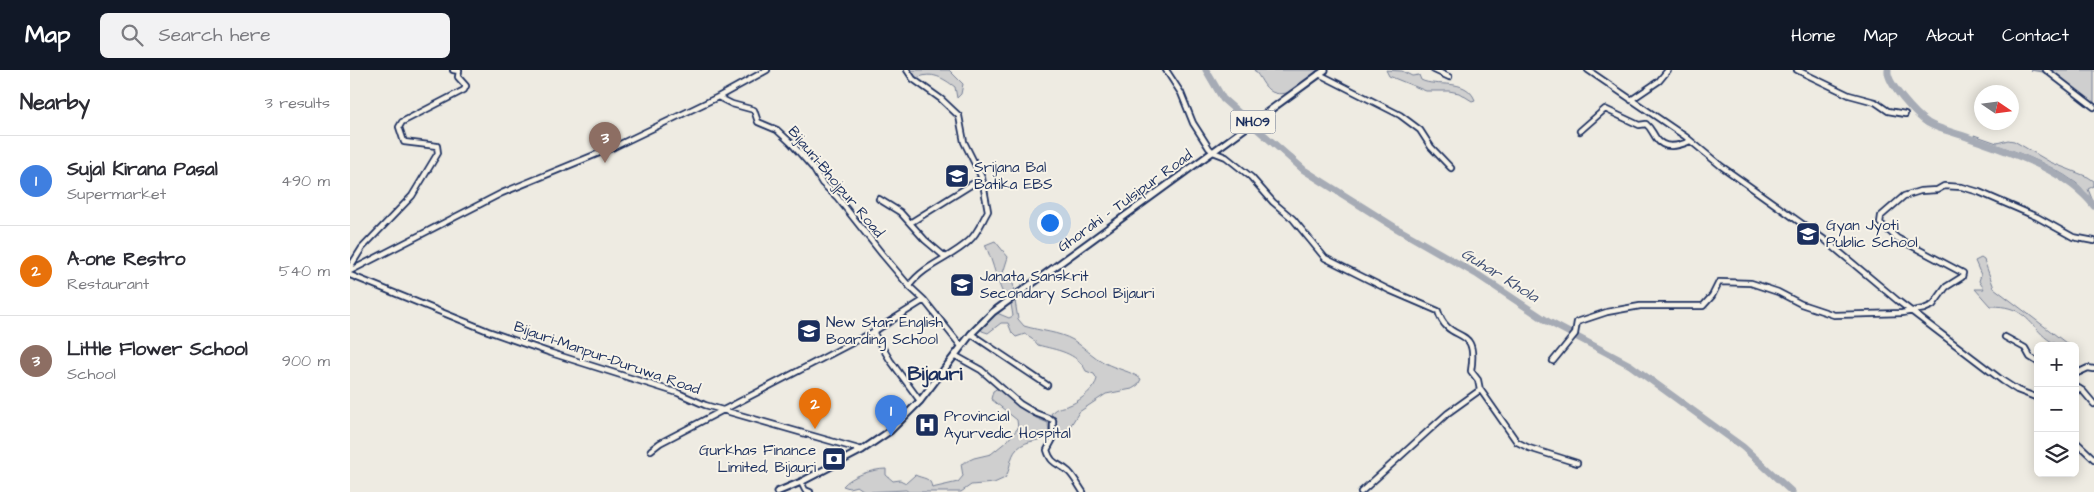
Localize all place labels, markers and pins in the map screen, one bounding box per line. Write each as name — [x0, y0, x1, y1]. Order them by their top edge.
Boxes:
pin: 3 — [589, 122, 621, 163]
place label: Srijana Bal Batika EBS — [974, 157, 1053, 195]
school or university icon: Srijana Bal Batika EBS — [944, 163, 970, 189]
place label: Gyan Jyoti Public School — [1826, 215, 1918, 253]
school or university icon: Gyan Jyoti Public School — [1795, 221, 1821, 247]
place label: Janata Sanskrit Secondary School Bijauri — [980, 266, 1155, 305]
school or university icon: Janata Sanskrit Secondary School Bijauri — [949, 272, 975, 298]
place label: New Star English Boarding School — [826, 312, 944, 351]
school or university icon: New Star English Boarding School — [796, 318, 822, 344]
pin: 2 — [799, 388, 831, 429]
pin: 1 — [875, 395, 907, 436]
place label: Provincial Ayurvedic Hospital — [944, 406, 1071, 445]
hospital icon: Provincial Ayurvedic Hospital — [914, 412, 940, 438]
place label: Gurkhas Finance Limited, Bijauri — [699, 440, 817, 478]
bank icon: Gurkhas Finance Limited, Bijauri — [821, 446, 847, 472]

